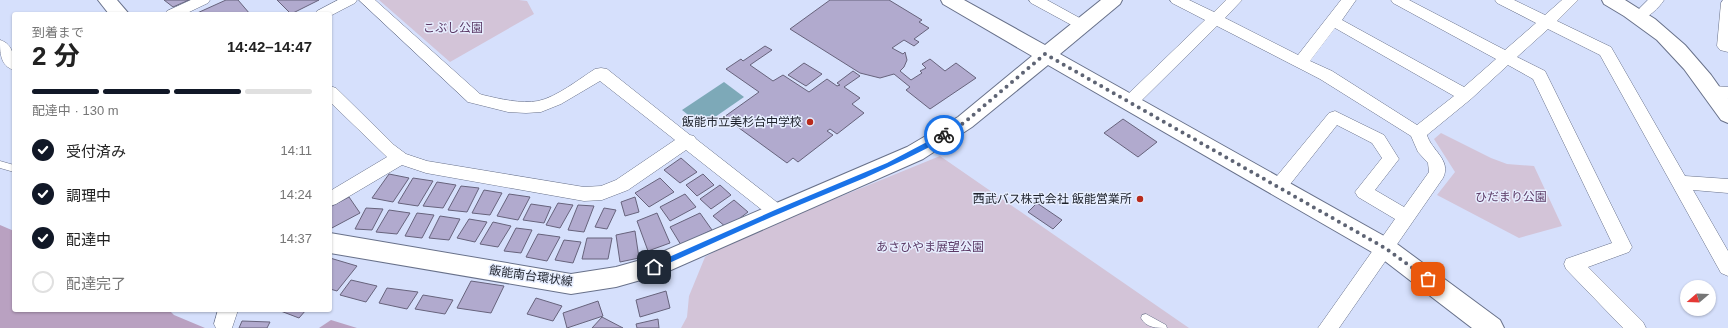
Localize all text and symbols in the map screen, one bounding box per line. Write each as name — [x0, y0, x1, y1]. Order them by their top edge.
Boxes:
park label: こぶし公園 — [423, 21, 483, 35]
text: 到着まで — [32, 25, 84, 40]
text: 14:42–14:47 — [227, 38, 312, 55]
text: 2 分 — [32, 41, 80, 71]
text: 配達中 · 130 m — [32, 103, 119, 118]
place label: 飯能市立美杉台中学校 — [682, 115, 802, 129]
courier — [924, 115, 964, 155]
marker: 飯能市立美杉台中学校 — [805, 117, 815, 127]
icon: bike — [933, 124, 955, 146]
icon: check — [32, 139, 54, 161]
text: 受付済み — [66, 143, 126, 160]
text: 14:11 — [280, 143, 312, 158]
icon: check — [32, 183, 54, 205]
text: 調理中 — [66, 187, 111, 204]
text: 14:24 — [279, 187, 312, 202]
park label: ひだまり公園 — [1475, 190, 1547, 204]
place label: 西武バス株式会社 飯能営業所 — [973, 192, 1132, 206]
marker: 西武バス株式会社 飯能営業所 — [1135, 194, 1145, 204]
icon: check — [32, 227, 54, 249]
text: 配達中 — [66, 231, 111, 248]
text: 14:37 — [279, 231, 312, 246]
park label: あさひやま展望公園 — [876, 240, 984, 254]
pin — [637, 250, 671, 284]
icon: home — [643, 256, 665, 278]
pin — [1411, 262, 1445, 296]
street label: 飯能南台環状線 — [488, 263, 574, 289]
icon: bag — [1417, 268, 1439, 290]
text: 配達完了 — [66, 275, 126, 292]
north arrow — [1680, 280, 1716, 316]
map controls — [1680, 280, 1716, 316]

